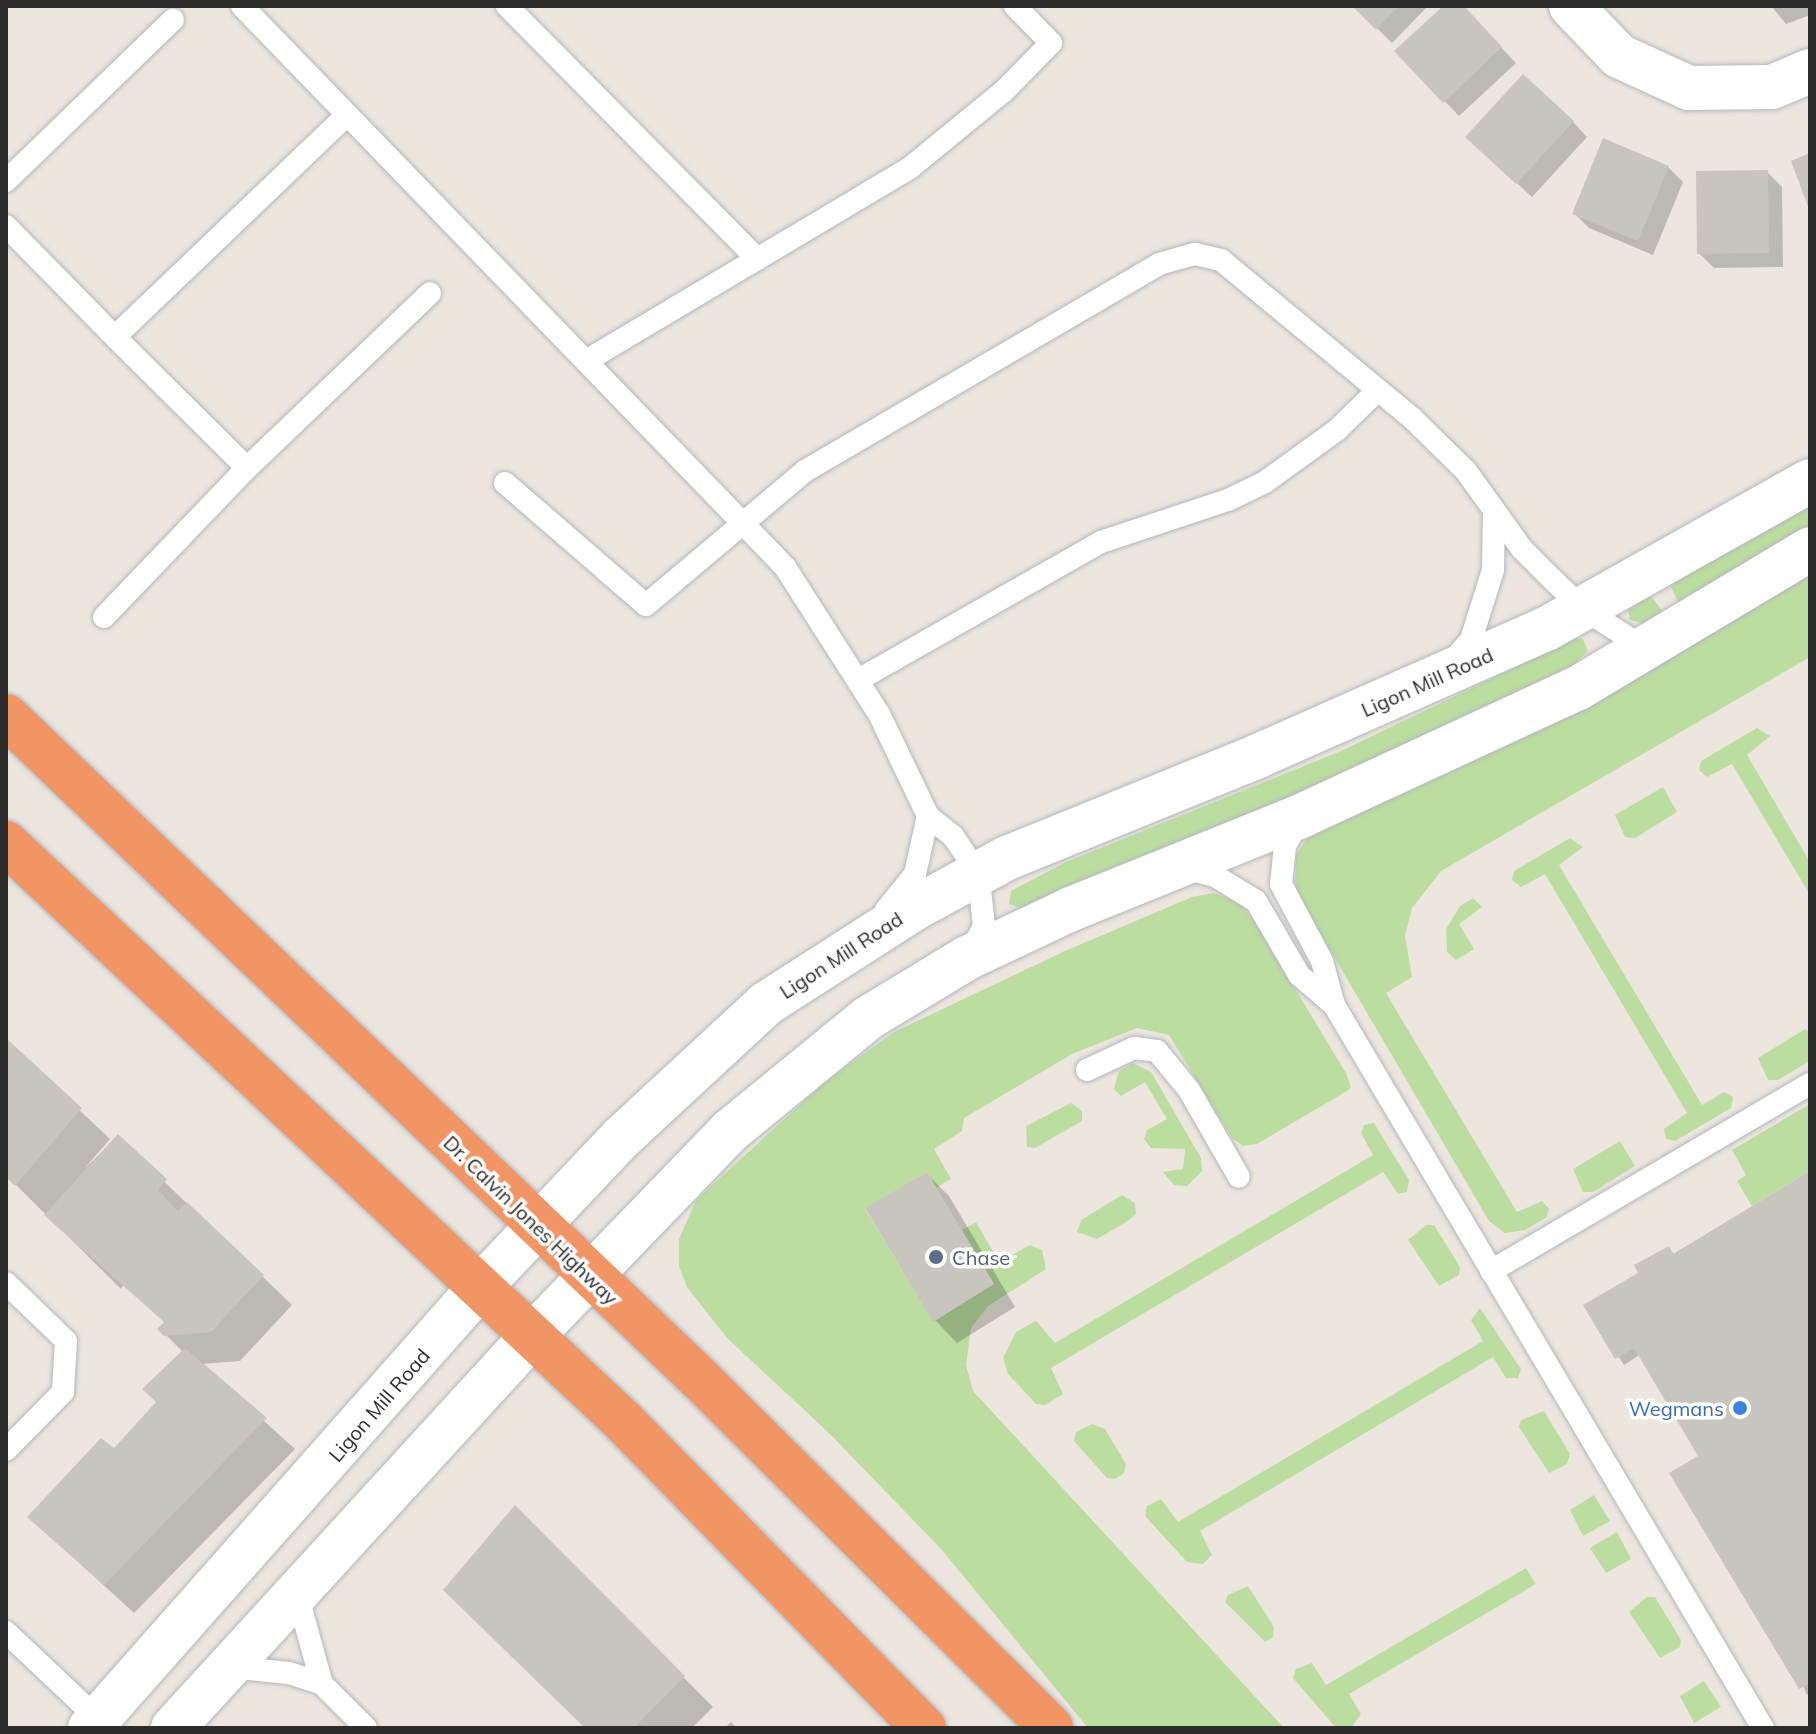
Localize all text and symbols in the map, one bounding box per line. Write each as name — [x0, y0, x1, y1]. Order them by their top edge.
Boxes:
street label: Ligon Mill Road — [1357, 642, 1497, 722]
street label: Ligon Mill Road — [775, 906, 907, 1004]
street label: Dr. Calvin Jones Highway — [439, 1130, 623, 1310]
place label: Chase — [952, 1245, 1010, 1269]
marker: Chase — [927, 1248, 945, 1266]
street label: Ligon Mill Road — [323, 1344, 435, 1466]
place label: Wegmans — [1629, 1396, 1724, 1420]
marker: Wegmans — [1731, 1399, 1749, 1417]

